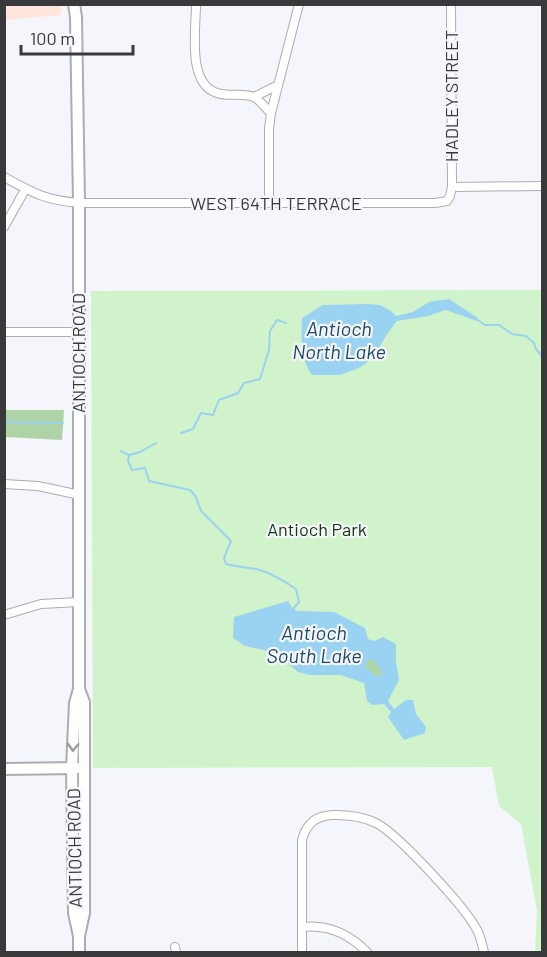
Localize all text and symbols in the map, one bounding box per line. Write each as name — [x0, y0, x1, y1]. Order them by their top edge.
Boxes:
scale bar — [21, 18, 134, 56]
text: 100 m — [30, 27, 75, 49]
street label: HADLEY STREET — [440, 30, 462, 162]
street label: WEST 64TH TERRACE — [190, 192, 362, 214]
street label: ANTIOCH ROAD — [67, 293, 89, 413]
water label: Antioch North Lake — [292, 316, 386, 363]
park label: Antioch Park — [267, 518, 367, 540]
water label: Antioch South Lake — [266, 620, 362, 667]
one-way arrow — [67, 742, 79, 751]
street label: ANTIOCH ROAD — [62, 788, 86, 908]

